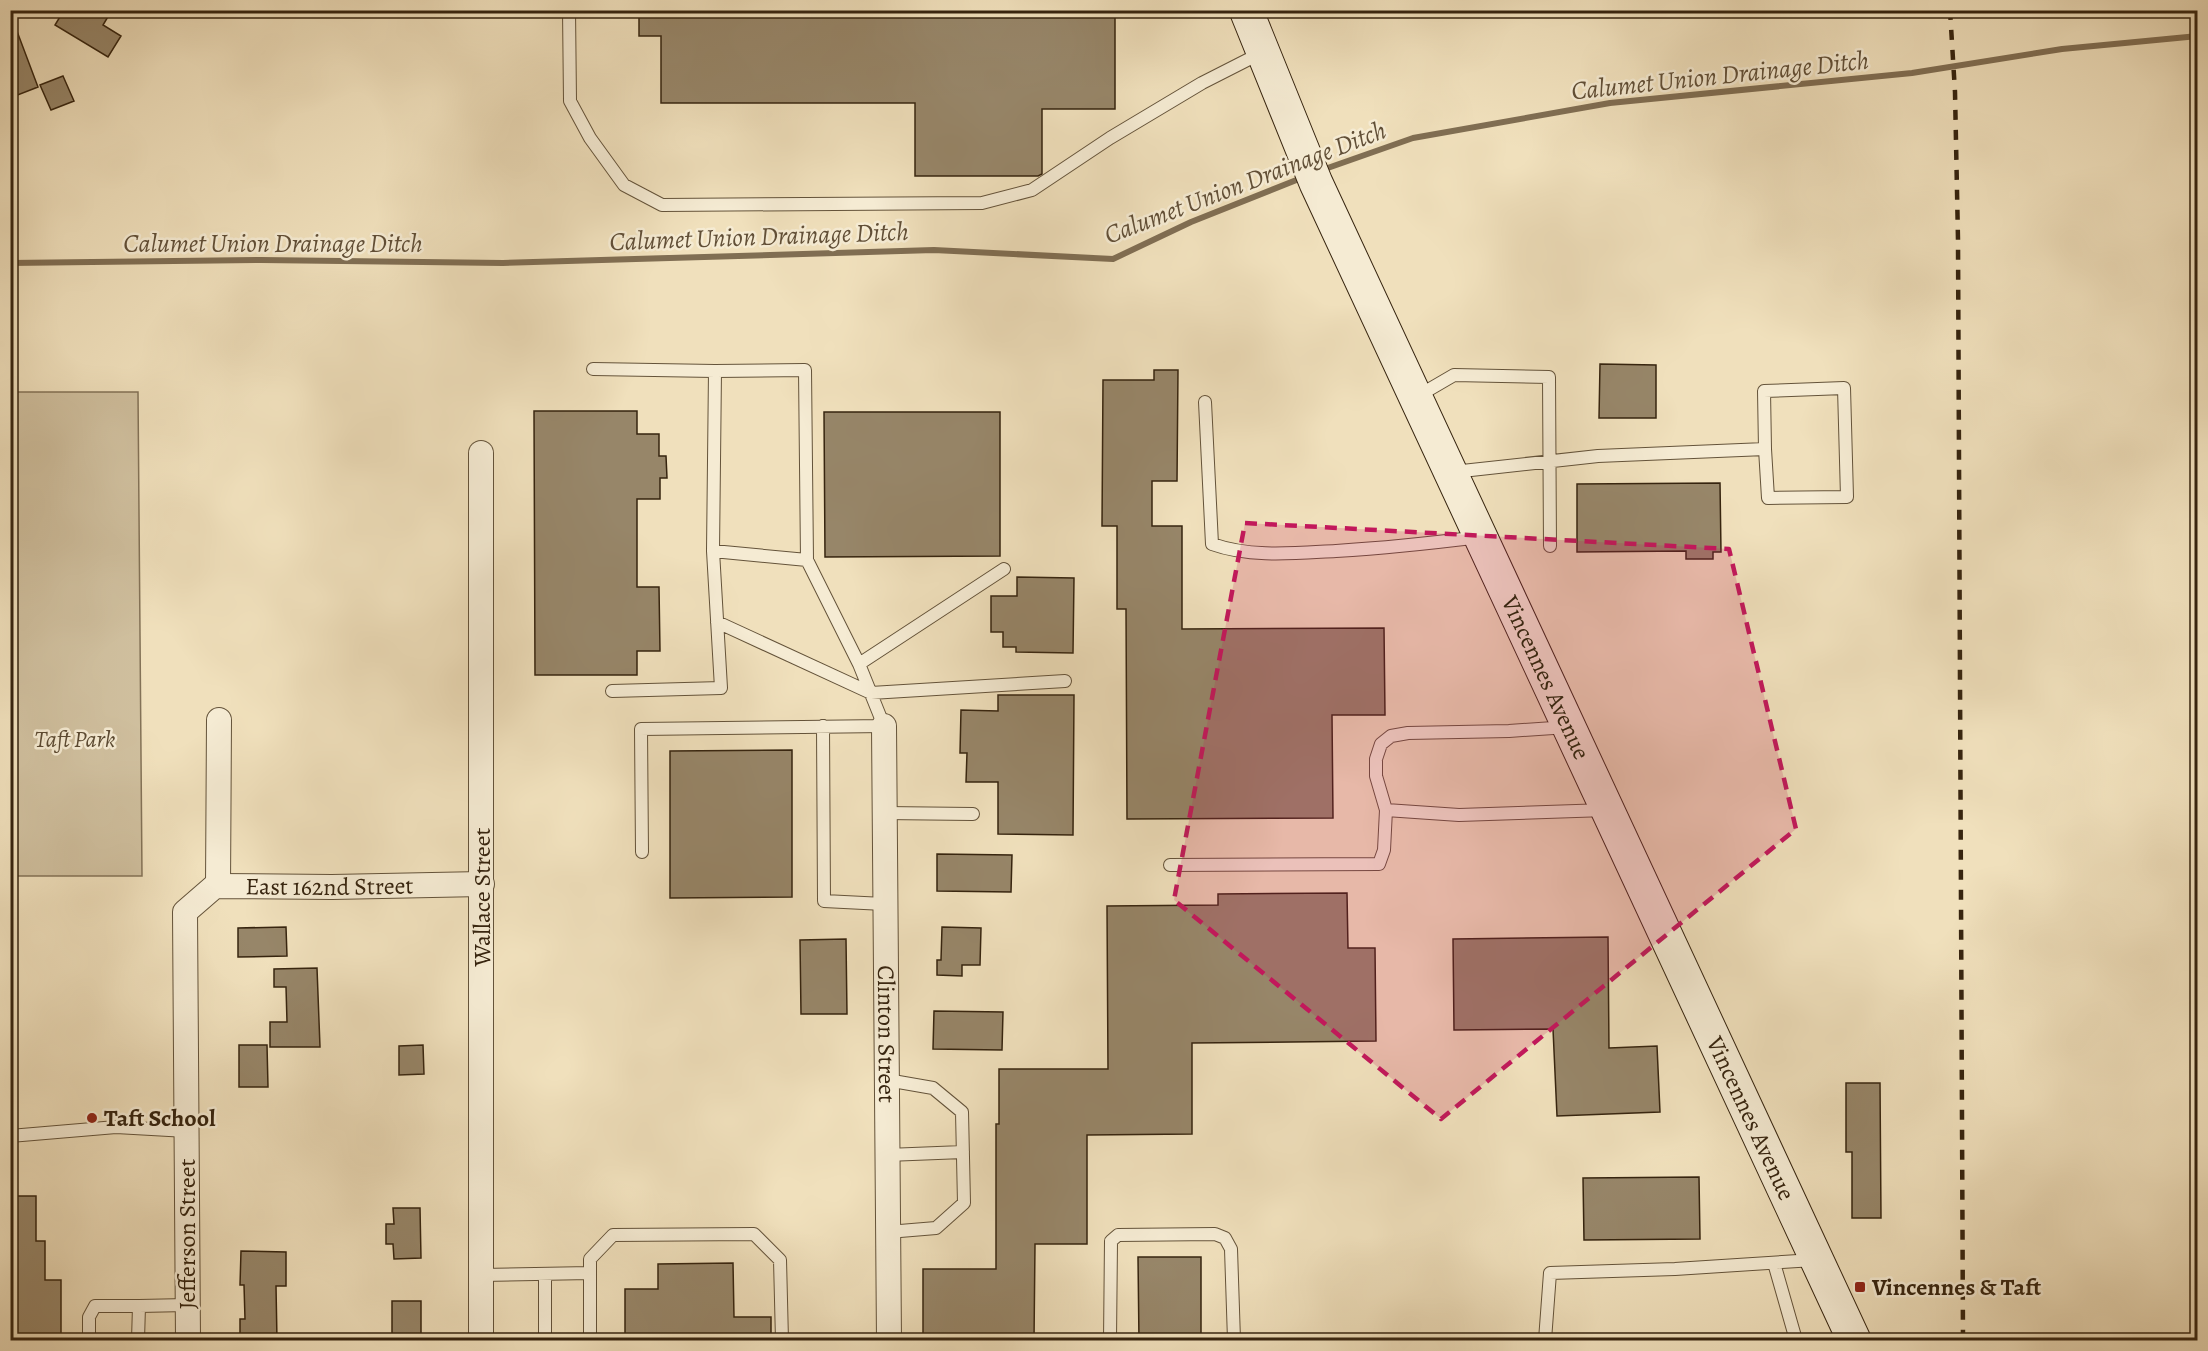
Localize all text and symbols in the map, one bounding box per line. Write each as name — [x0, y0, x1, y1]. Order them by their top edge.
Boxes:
water label: Calumet Union Drainage Ditch — [1569, 42, 1871, 109]
water label: Calumet Union Drainage Ditch — [1099, 113, 1391, 252]
water label: Calumet Union Drainage Ditch — [609, 214, 909, 259]
water label: Calumet Union Drainage Ditch — [123, 226, 423, 261]
street label: Vincennes Avenue — [1494, 590, 1598, 765]
park label: Taft Park — [35, 723, 116, 755]
street label: Wallace Street — [466, 827, 498, 967]
street label: East 162nd Street — [245, 869, 414, 903]
street label: Clinton Street — [870, 965, 903, 1103]
street label: Vincennes Avenue — [1699, 1030, 1803, 1205]
place label: Taft School — [104, 1102, 216, 1134]
marker: Taft School — [85, 1111, 99, 1125]
street label: Jefferson Street — [171, 1159, 203, 1309]
place label: Vincennes & Taft — [1871, 1271, 2041, 1303]
marker: Vincennes & Taft — [1853, 1280, 1867, 1294]

